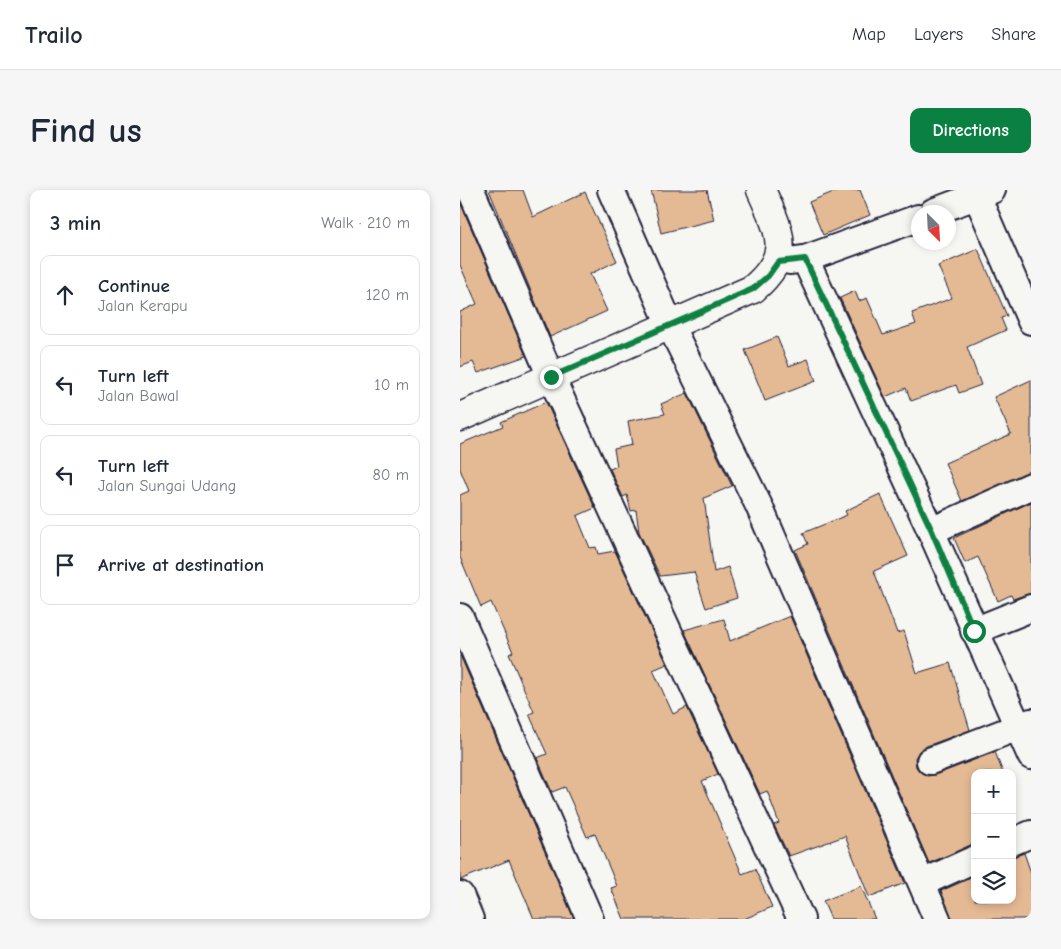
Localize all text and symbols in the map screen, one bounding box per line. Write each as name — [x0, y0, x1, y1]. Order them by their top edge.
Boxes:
text: Trailo — [25, 21, 83, 49]
text: Map — [852, 24, 886, 45]
text: Layers — [914, 24, 963, 45]
text: Share — [991, 24, 1036, 45]
button: Directions — [910, 108, 1031, 153]
text: Find us — [30, 110, 142, 151]
north arrow — [911, 205, 956, 250]
text: 3 min — [50, 211, 101, 235]
text: Walk · 210 m — [321, 214, 410, 232]
text: Continue — [98, 275, 170, 297]
icon: ahead — [51, 281, 79, 309]
text: 120 m — [366, 286, 409, 304]
text: Jalan Kerapu — [98, 297, 187, 315]
text: Turn left — [98, 365, 169, 387]
route end — [540, 366, 563, 389]
icon: left — [51, 371, 79, 399]
text: 10 m — [374, 376, 409, 394]
text: Jalan Bawal — [98, 387, 179, 405]
text: Turn left — [98, 455, 169, 477]
icon: left — [51, 461, 79, 489]
text: 80 m — [372, 466, 409, 484]
text: Jalan Sungai Udang — [98, 477, 236, 495]
icon: arrive — [51, 551, 79, 579]
text: Arrive at destination — [98, 554, 264, 576]
route start — [963, 620, 986, 643]
map controls — [971, 769, 1016, 904]
button: + — [971, 769, 1016, 814]
button: − — [971, 814, 1016, 859]
button: layers — [971, 859, 1016, 904]

